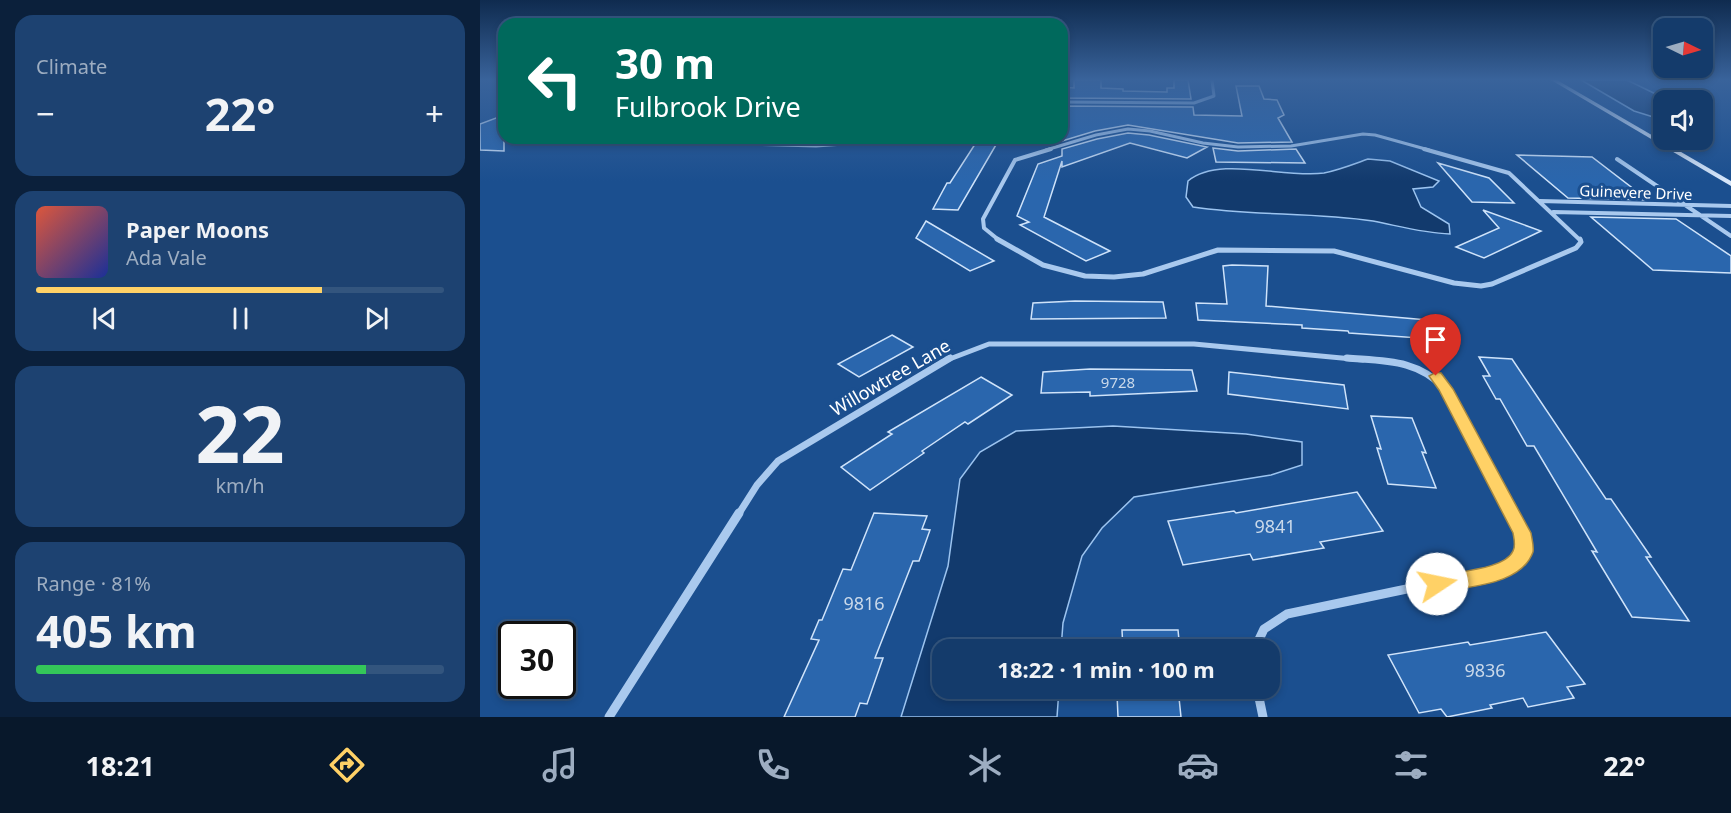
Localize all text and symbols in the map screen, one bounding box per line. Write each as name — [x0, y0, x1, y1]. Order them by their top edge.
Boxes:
north arrow — [1653, 18, 1713, 78]
map controls — [1653, 18, 1713, 150]
text: 30 m — [615, 34, 715, 91]
icon: left — [516, 42, 594, 120]
text: Climate — [36, 53, 107, 80]
text: 22° — [205, 83, 275, 144]
text: Fulbrook Drive — [615, 88, 801, 125]
button: sound — [1653, 90, 1713, 150]
text: − — [36, 91, 55, 136]
text: + — [425, 91, 444, 136]
street label: Guinevere Drive — [1579, 180, 1693, 204]
text: Paper Moons — [126, 214, 269, 244]
text: Ada Vale — [126, 244, 207, 271]
icon: previous — [88, 302, 121, 335]
icon: pause — [224, 302, 257, 335]
icon: next — [360, 302, 393, 335]
pin — [1410, 314, 1461, 376]
icon: arrive — [1419, 323, 1452, 356]
street label: Willowtree Lane — [826, 333, 954, 421]
house number: 9728 — [1101, 372, 1135, 392]
text: 22 — [195, 380, 285, 486]
text: km/h — [215, 472, 265, 499]
house number: 9841 — [1254, 514, 1296, 538]
position arrow — [1405, 552, 1469, 616]
text: Range · 81% — [36, 570, 151, 597]
house number: 9816 — [843, 591, 885, 615]
text: 405 km — [36, 600, 197, 661]
speed limit sign: 30 — [498, 621, 576, 699]
text: 18:22 · 1 min · 100 m — [997, 654, 1215, 684]
house number: 9836 — [1464, 658, 1506, 682]
icon: directions — [326, 744, 368, 786]
icon: music — [539, 744, 581, 786]
icon: phone — [752, 744, 794, 786]
icon: climate — [964, 744, 1006, 786]
icon: car — [1177, 744, 1219, 786]
icon: filters — [1390, 744, 1432, 786]
text: 18:21 — [85, 747, 155, 784]
text: 22° — [1603, 747, 1646, 784]

